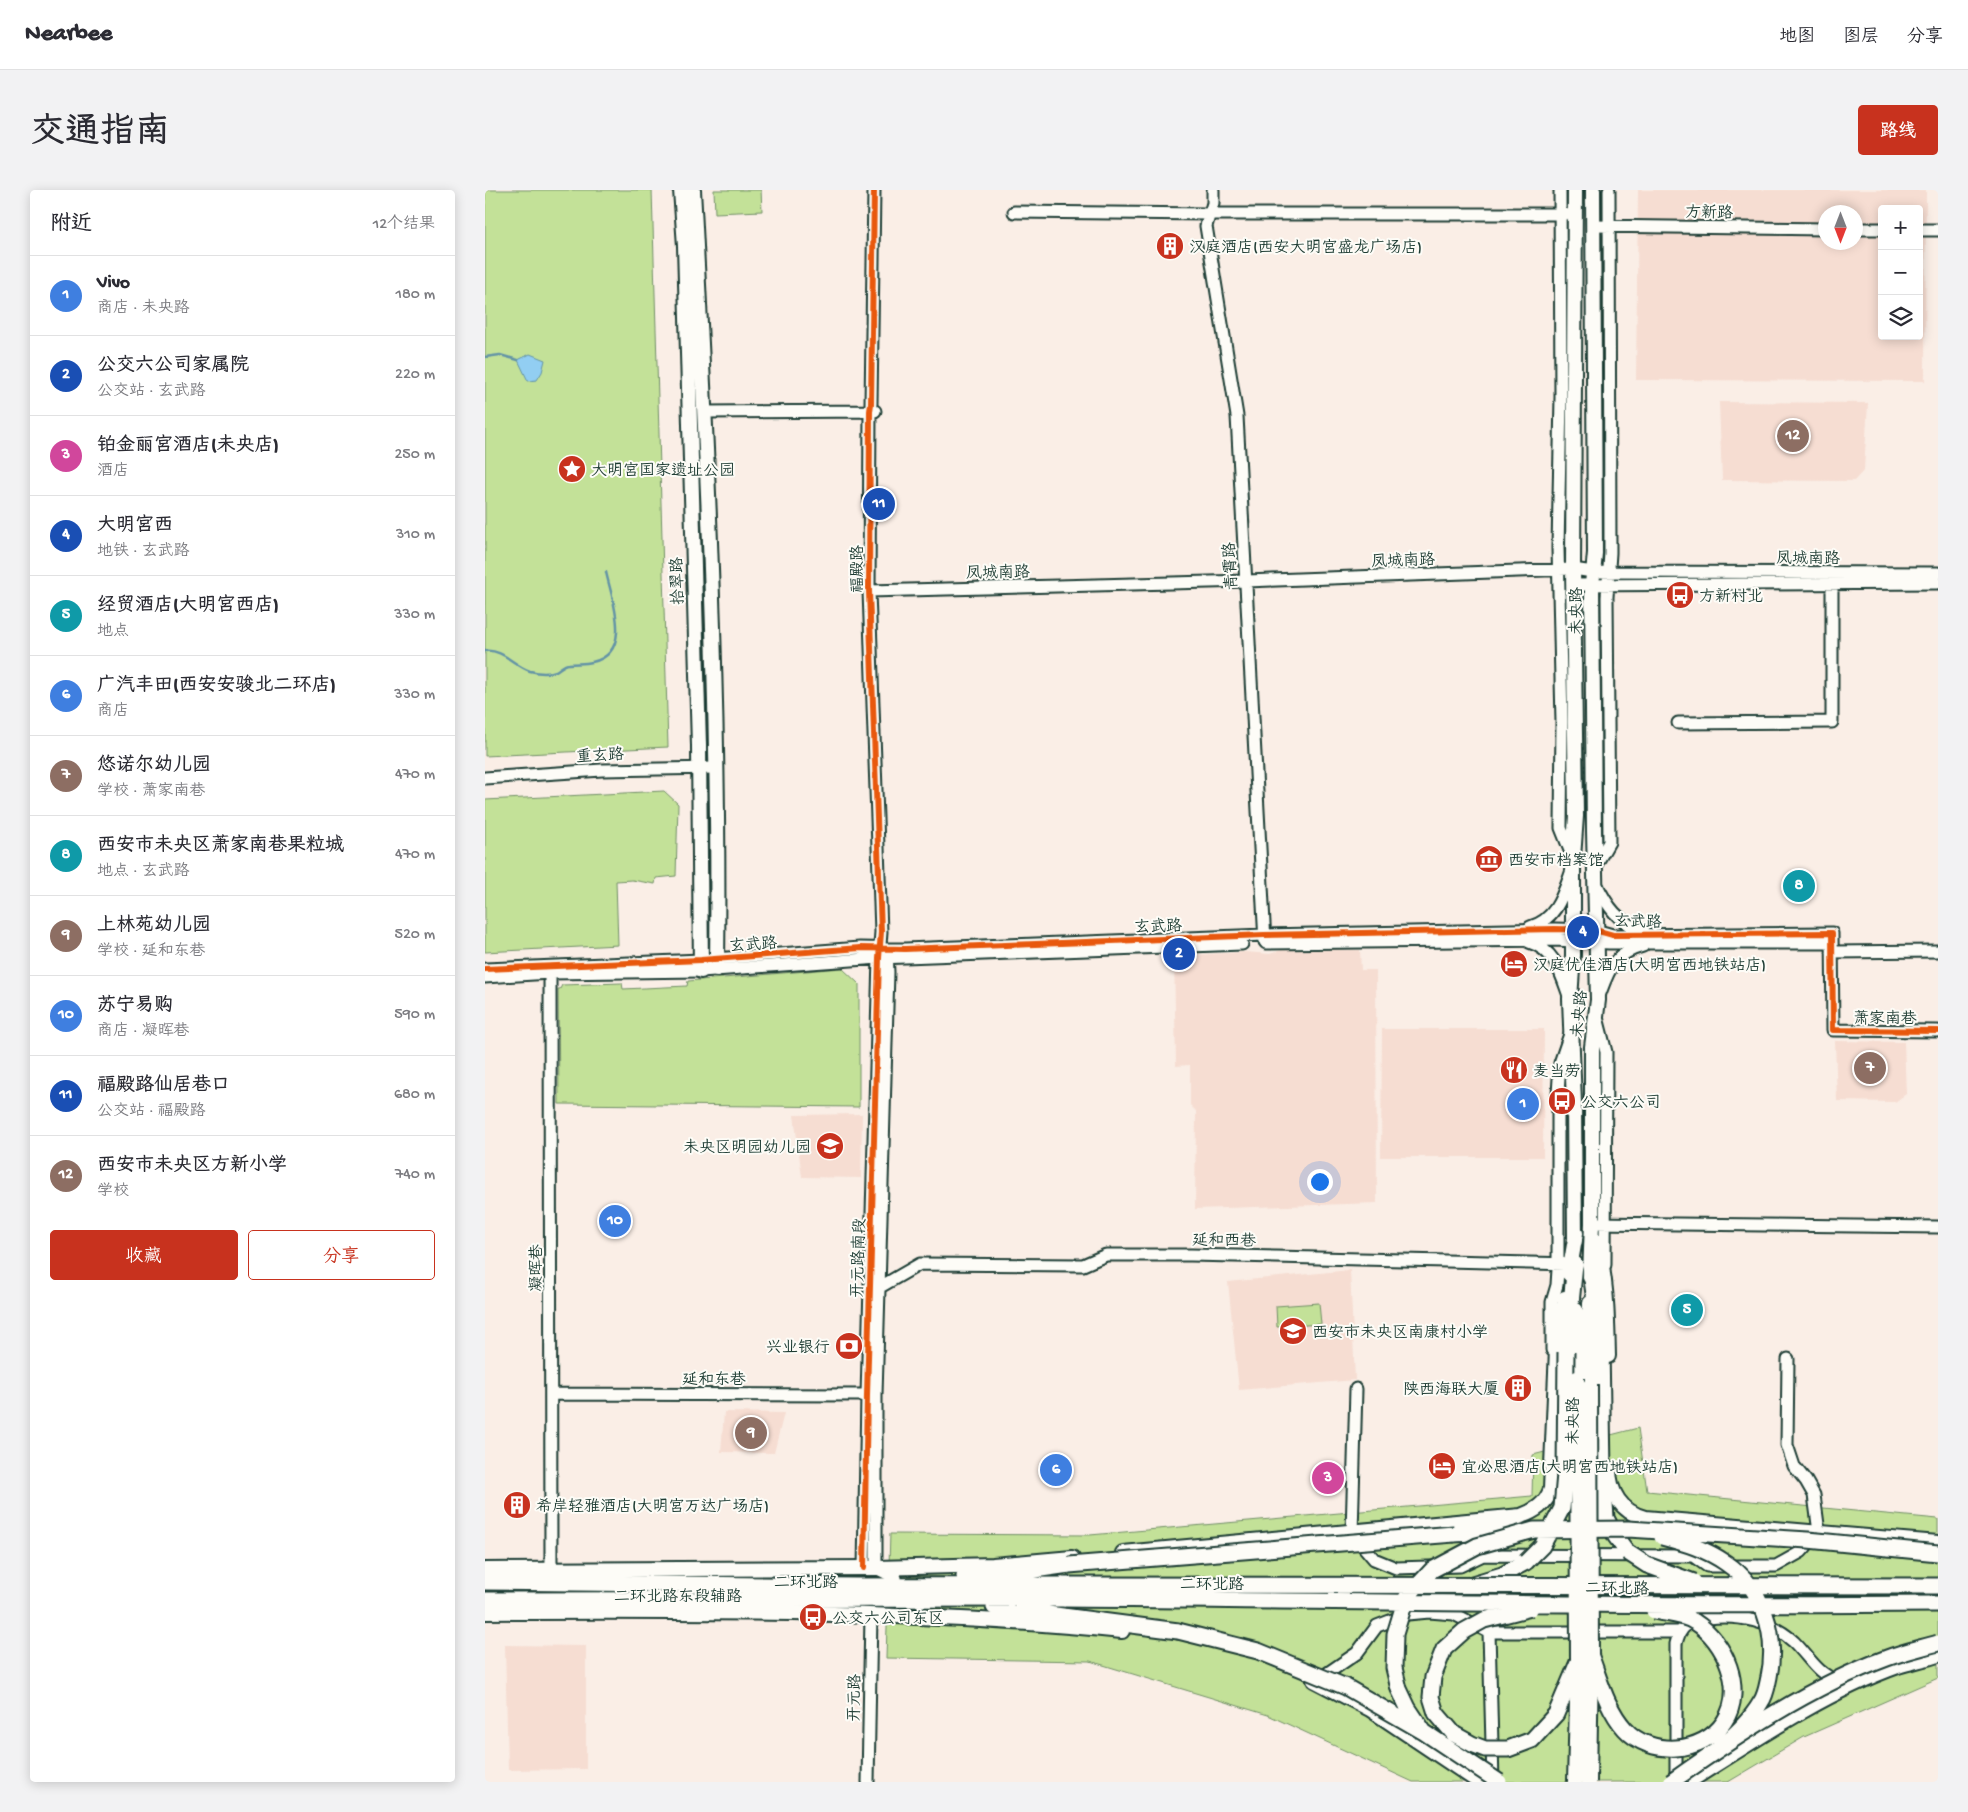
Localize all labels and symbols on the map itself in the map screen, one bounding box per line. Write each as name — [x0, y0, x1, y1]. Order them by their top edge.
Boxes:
street label: 方新路 — [1685, 203, 1733, 224]
north arrow — [1818, 205, 1863, 250]
building icon: 汉庭酒店(西安大明宫盛龙广场店) — [1155, 231, 1185, 261]
place label: 汉庭酒店(西安大明宫盛龙广场店) — [1189, 238, 1422, 259]
pin: 12 — [1777, 417, 1809, 455]
place icon: 大明宫国家遗址公园 — [557, 454, 587, 484]
place label: 大明宫国家遗址公园 — [591, 461, 735, 482]
pin: 11 — [863, 485, 895, 523]
street label: 青霄路 — [1220, 541, 1243, 590]
street label: 福殿路 — [848, 545, 869, 593]
street label: 凤城南路 — [1776, 549, 1840, 570]
street label: 凤城南路 — [1371, 550, 1435, 573]
street label: 拾翠路 — [667, 557, 690, 605]
street label: 凤城南路 — [966, 562, 1030, 585]
bus stop icon: 方新村北 — [1665, 580, 1695, 610]
street label: 未央路 — [1567, 587, 1588, 635]
place label: 方新村北 — [1699, 588, 1763, 608]
street label: 重玄路 — [576, 745, 625, 768]
museum icon: 西安市档案馆 — [1474, 844, 1504, 874]
place label: 西安市档案馆 — [1508, 852, 1604, 872]
pin: 8 — [1783, 867, 1815, 905]
street label: 玄武路 — [1614, 911, 1662, 934]
pin: 4 — [1567, 913, 1599, 951]
street label: 玄武路 — [1134, 916, 1182, 939]
street label: 玄武路 — [728, 933, 778, 958]
pin: 2 — [1163, 935, 1195, 973]
hotel icon: 汉庭优佳酒店(大明宫西地铁站店) — [1499, 949, 1529, 979]
place label: 汉庭优佳酒店(大明宫西地铁站店) — [1533, 956, 1766, 977]
street label: 未央路 — [1568, 989, 1593, 1039]
street label: 萧家南巷 — [1853, 1009, 1917, 1030]
pin: 7 — [1854, 1049, 1886, 1087]
restaurant icon: 麦当劳 — [1499, 1055, 1529, 1085]
place label: 麦当劳 — [1533, 1062, 1581, 1083]
pin: 1 — [1507, 1085, 1539, 1123]
bus stop icon: 公交六公司 — [1547, 1086, 1577, 1116]
place label: 公交六公司 — [1581, 1094, 1661, 1114]
school or university icon: 未央区明园幼儿园 — [815, 1131, 845, 1161]
place label: 未央区明园幼儿园 — [683, 1138, 811, 1159]
your location — [1307, 1169, 1333, 1195]
pin: 10 — [599, 1202, 631, 1240]
street label: 开元路南段 — [848, 1218, 871, 1298]
street label: 延和西巷 — [1192, 1230, 1256, 1253]
street label: 凝晖巷 — [527, 1244, 548, 1292]
pin: 5 — [1671, 1291, 1703, 1329]
school or university icon: 西安市未央区南康村小学 — [1278, 1316, 1308, 1346]
place label: 西安市未央区南康村小学 — [1312, 1323, 1488, 1344]
bank icon: 兴业银行 — [834, 1331, 864, 1361]
place label: 兴业银行 — [766, 1339, 830, 1359]
street label: 延和东巷 — [682, 1370, 746, 1391]
building icon: 陕西海联大厦 — [1503, 1373, 1533, 1403]
place label: 陕西海联大厦 — [1403, 1380, 1499, 1401]
street label: 未央路 — [1564, 1397, 1585, 1445]
pin: 9 — [735, 1414, 767, 1452]
pin: 6 — [1040, 1451, 1072, 1489]
hotel icon: 宜必思酒店(大明宫西地铁站店) — [1427, 1451, 1457, 1481]
place label: 宜必思酒店(大明宫西地铁站店) — [1461, 1458, 1678, 1479]
pin: 3 — [1312, 1459, 1344, 1497]
building icon: 希岸轻雅酒店(大明宫万达广场店) — [502, 1490, 532, 1520]
place label: 希岸轻雅酒店(大明宫万达广场店) — [536, 1497, 769, 1518]
street label: 二环北路 — [774, 1573, 838, 1594]
street label: 二环北路 — [1180, 1575, 1244, 1596]
street label: 二环北路 — [1585, 1578, 1649, 1601]
street label: 二环北路东段辅路 — [614, 1587, 742, 1608]
bus stop icon: 公交六公司东区 — [798, 1602, 828, 1632]
place label: 公交六公司东区 — [832, 1610, 944, 1630]
street label: 开元路 — [845, 1674, 866, 1722]

